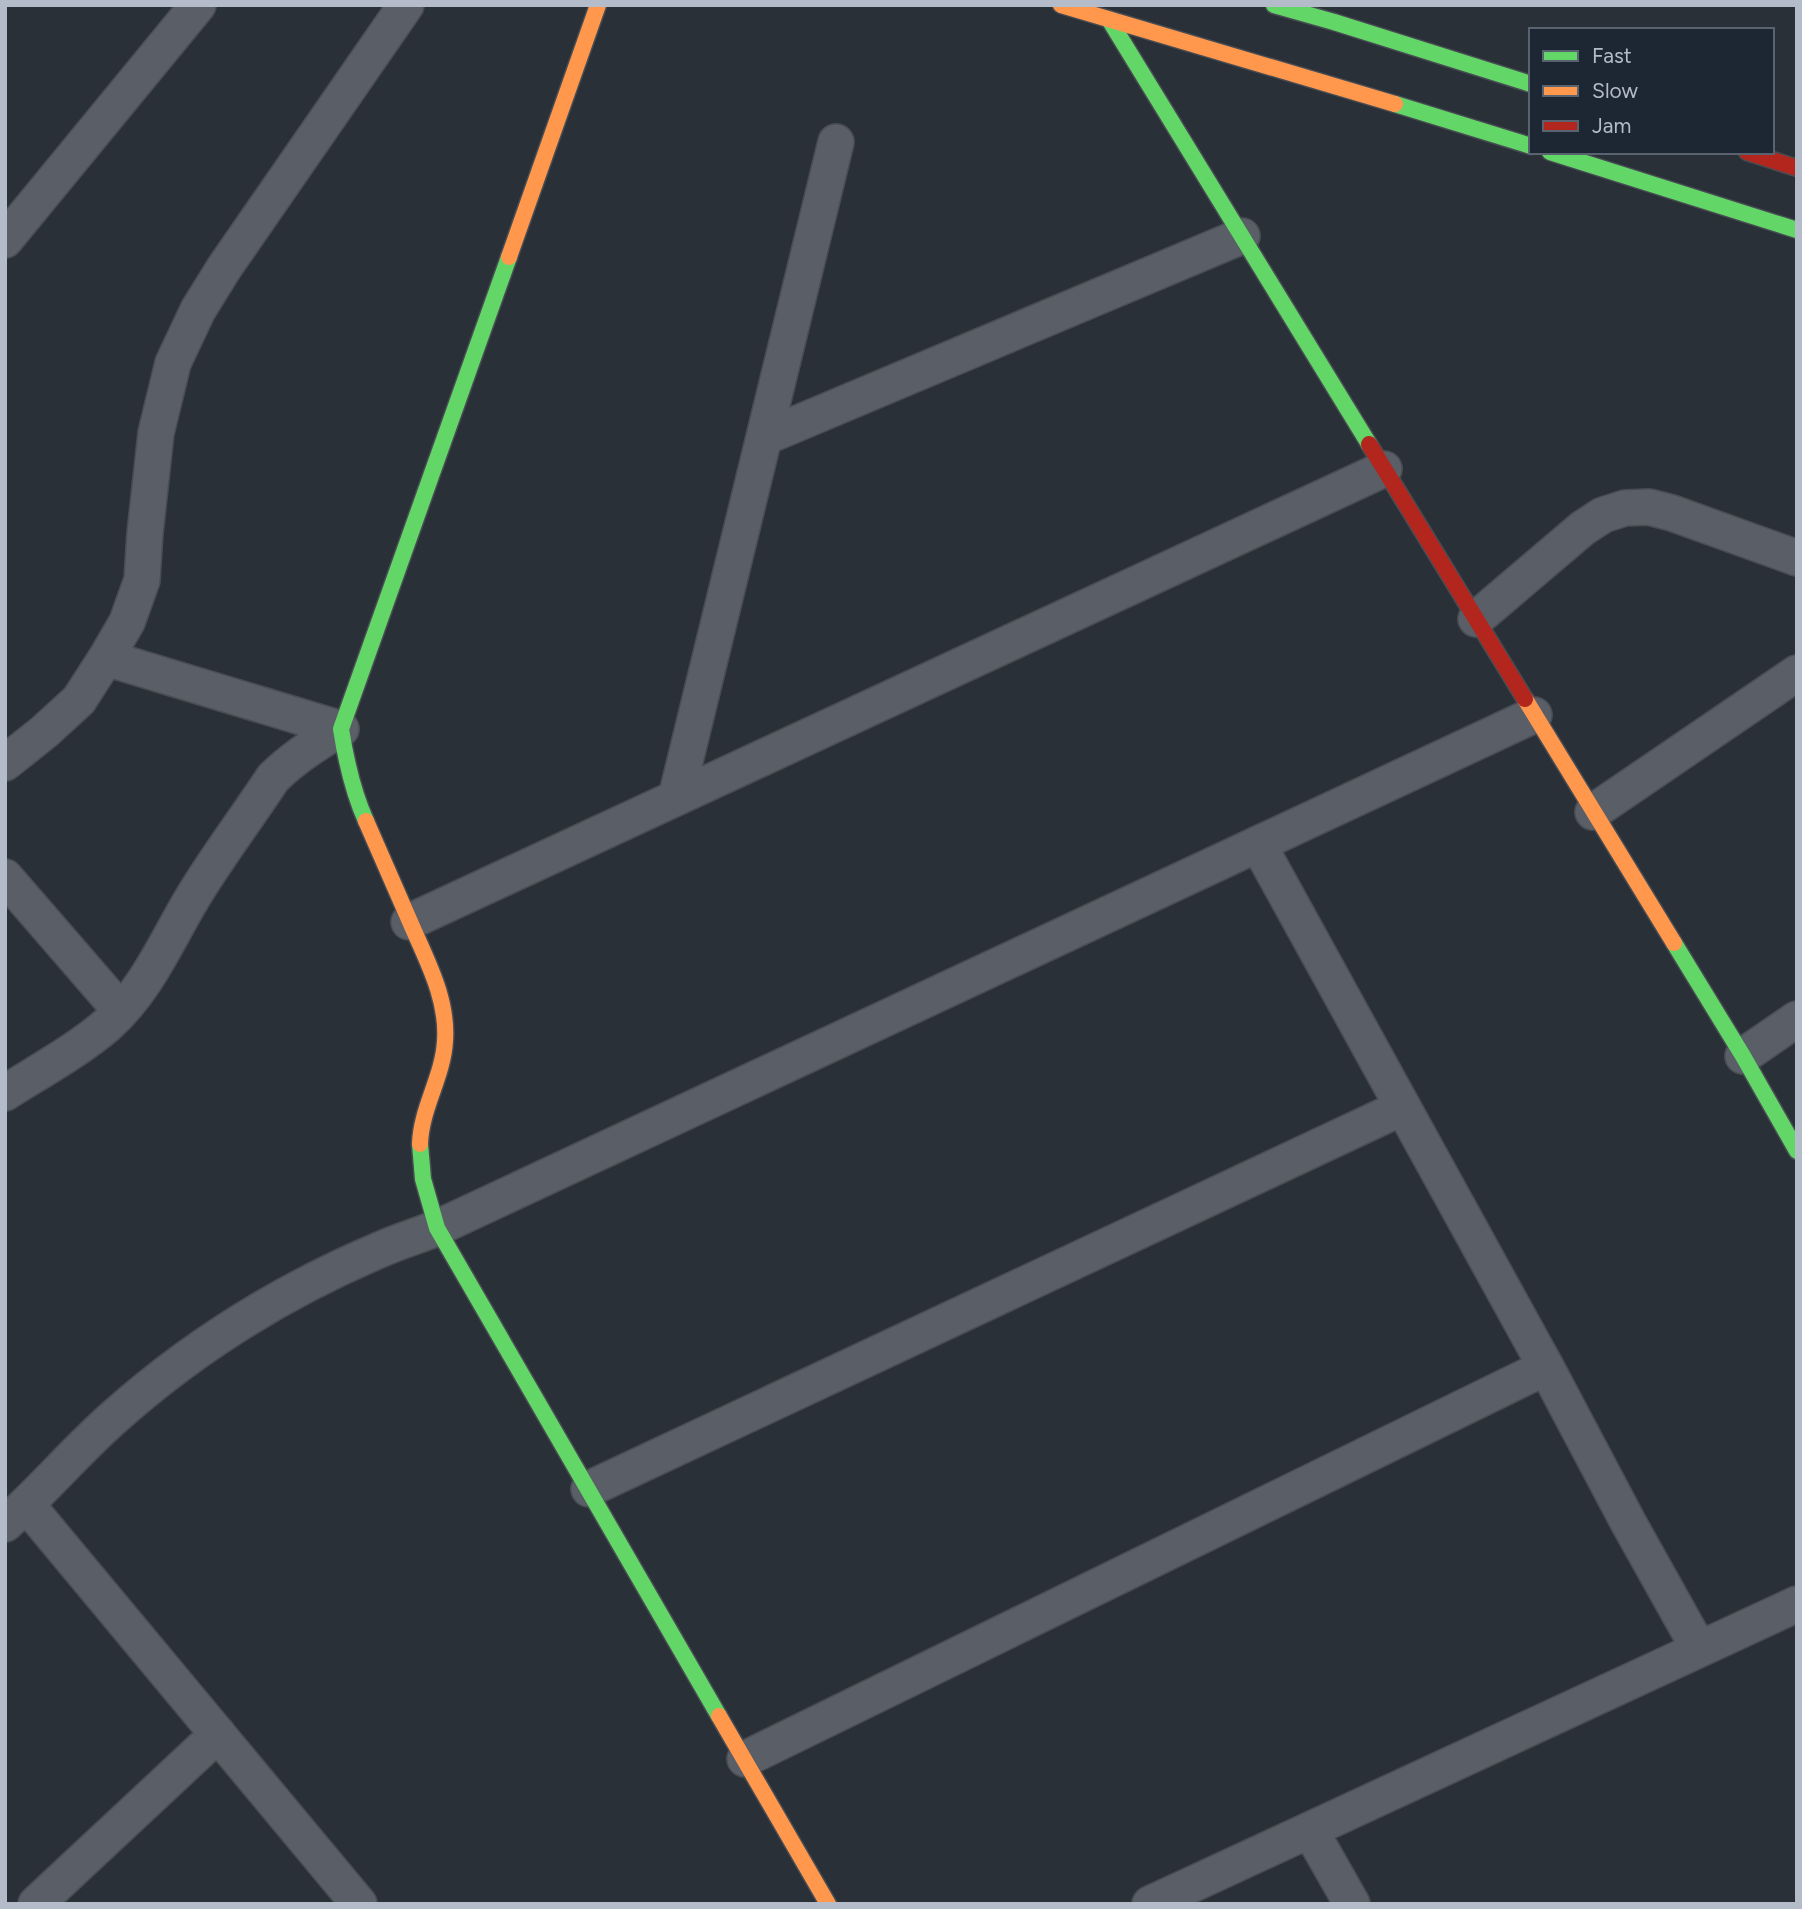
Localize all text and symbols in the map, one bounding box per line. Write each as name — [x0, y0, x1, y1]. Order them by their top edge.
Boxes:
legend — [1529, 28, 1774, 154]
text: Fast — [1592, 43, 1632, 68]
text: Slow — [1592, 78, 1638, 103]
text: Jam — [1592, 113, 1631, 138]

